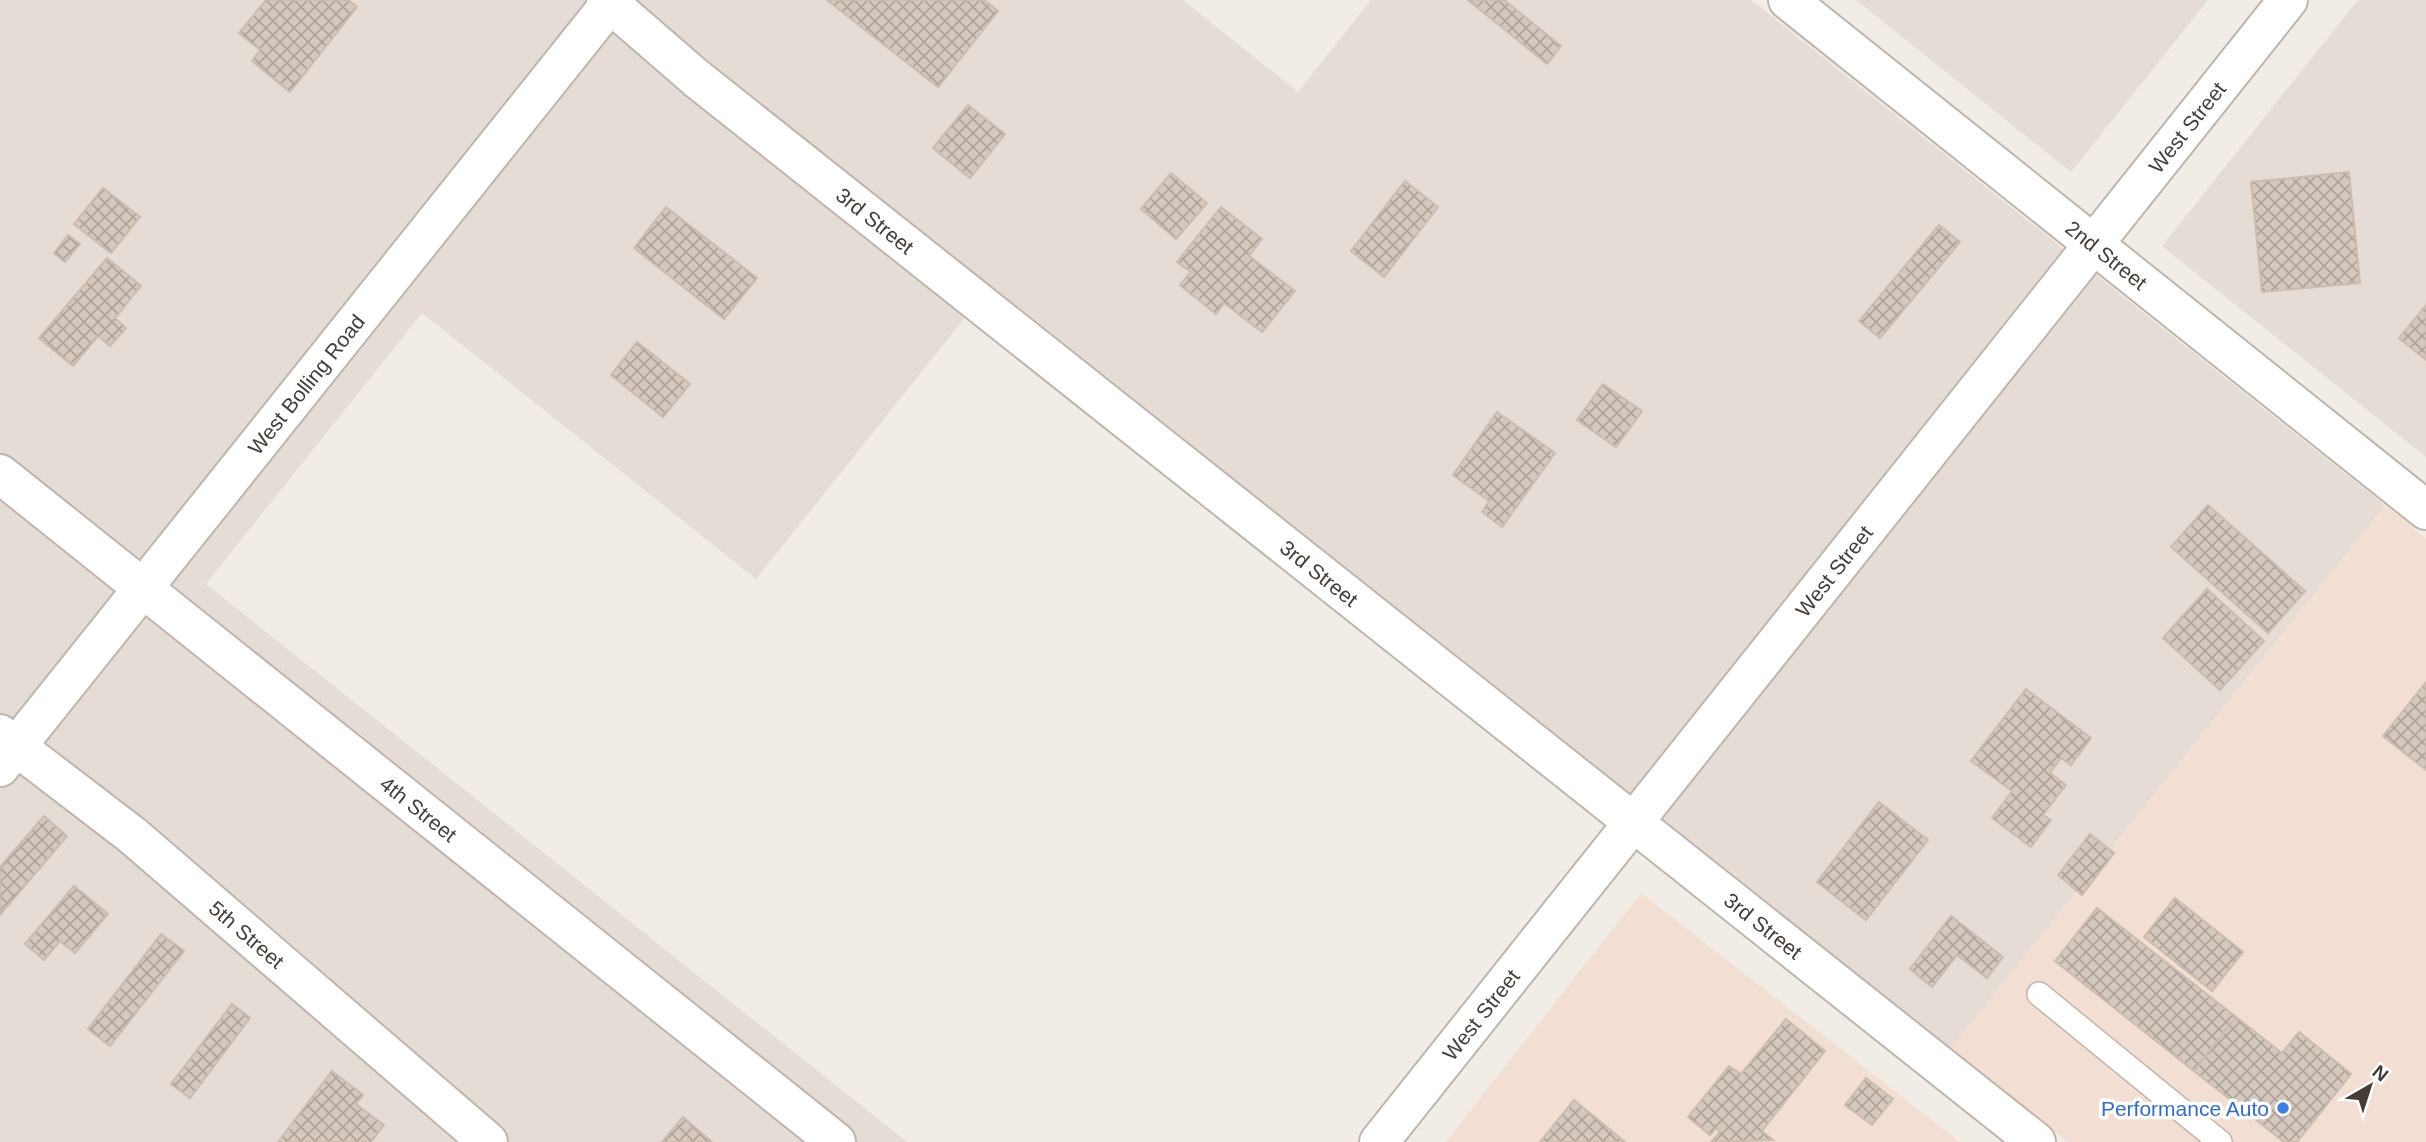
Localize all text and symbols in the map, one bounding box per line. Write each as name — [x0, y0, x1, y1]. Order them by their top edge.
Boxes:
street label: West Street — [2144, 77, 2230, 177]
street label: 3rd Street — [832, 183, 919, 258]
street label: 2nd Street — [2062, 215, 2152, 294]
street label: West Bolling Road — [243, 310, 369, 459]
street label: West Street — [1791, 521, 1877, 621]
street label: 3rd Street — [1276, 535, 1363, 611]
street label: 4th Street — [376, 771, 462, 846]
street label: 3rd Street — [1720, 888, 1807, 963]
street label: 5th Street — [205, 896, 289, 973]
street label: West Street — [1437, 964, 1524, 1064]
north arrow — [2335, 1051, 2405, 1121]
text: N — [2368, 1061, 2392, 1086]
place label: Performance Auto — [2101, 1097, 2269, 1120]
marker: Performance Auto — [2275, 1100, 2291, 1116]

